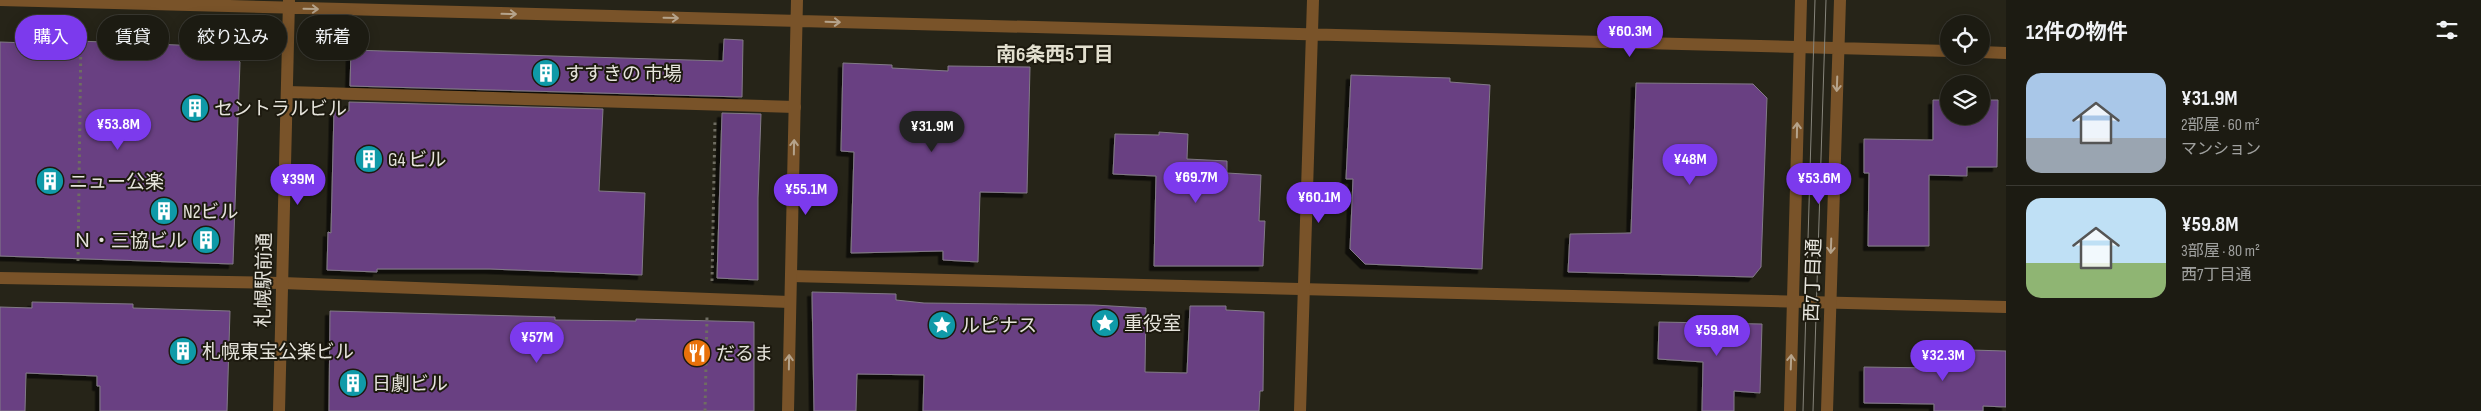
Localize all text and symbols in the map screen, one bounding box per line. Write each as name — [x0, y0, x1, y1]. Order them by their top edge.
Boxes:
one-way arrow — [302, 4, 319, 14]
one-way arrow — [500, 9, 516, 19]
one-way arrow — [662, 13, 679, 23]
chip: 購入 — [15, 15, 87, 60]
chip: 賃貸 — [97, 15, 169, 60]
chip: 絞り込み — [179, 15, 287, 60]
chip: 新着 — [297, 15, 369, 60]
pin: ¥60.3M — [1589, 15, 1671, 58]
map controls — [1940, 15, 1990, 125]
button: locate — [1940, 15, 1990, 65]
icon: filters — [2433, 16, 2461, 44]
one-way arrow — [825, 17, 841, 27]
text: 12件の物件 — [2026, 20, 2128, 45]
text: ¥60.3M — [1608, 22, 1652, 41]
district label: 南6条西5丁目 — [996, 43, 1114, 67]
building icon: すすきの 市場 — [531, 58, 561, 88]
place label: すすきの 市場 — [565, 63, 682, 86]
one-way arrow — [1833, 75, 1842, 91]
button: layers — [1940, 75, 1990, 125]
text: ¥31.9M — [2181, 86, 2238, 111]
building icon: セントラルビル — [180, 93, 210, 123]
icon: home — [2066, 93, 2126, 153]
place label: セントラルビル — [214, 98, 347, 121]
pin: ¥53.8M — [77, 108, 159, 151]
pin: ¥31.9M — [891, 110, 973, 153]
text: ¥53.8M — [96, 115, 140, 134]
text: 2部屋 · 60 m² — [2181, 116, 2260, 135]
text: ¥31.9M — [910, 117, 954, 136]
one-way arrow — [1793, 122, 1802, 138]
one-way arrow — [789, 140, 799, 156]
text: マンション — [2181, 140, 2261, 159]
building icon: G4 ビル — [354, 144, 384, 174]
pin: ¥48M — [1660, 144, 1720, 186]
place label: G4 ビル — [388, 149, 446, 172]
text: ¥48M — [1673, 150, 1707, 169]
pin: ¥69.7M — [1155, 162, 1237, 204]
pin: ¥53.6M — [1778, 162, 1860, 205]
pin: ¥39M — [268, 164, 328, 206]
building icon: ニュー公楽 — [35, 166, 65, 196]
text: ¥69.7M — [1174, 168, 1218, 187]
text: ¥53.6M — [1797, 169, 1841, 188]
text: ¥39M — [281, 170, 315, 189]
place label: ニュー公楽 — [69, 171, 164, 194]
pin: ¥55.1M — [765, 174, 847, 216]
text: ¥55.1M — [785, 180, 827, 199]
pin: ¥60.1M — [1278, 182, 1360, 224]
text: ¥60.1M — [1297, 188, 1341, 207]
building icon: N2ビル — [149, 196, 179, 226]
place label: N2ビル — [183, 201, 239, 224]
text: ¥59.8M — [2181, 212, 2239, 237]
icon: home — [2066, 218, 2126, 278]
building icon: Ｎ・三協ビル — [191, 225, 221, 255]
place label: Ｎ・三協ビル — [73, 230, 187, 253]
street label: 札幌駅前通 — [252, 232, 277, 328]
street label: 西7丁目通 — [1801, 238, 1826, 322]
one-way arrow — [1827, 238, 1836, 254]
text: 3部屋 · 80 m² — [2181, 242, 2260, 261]
text: 西7丁目通 — [2181, 266, 2251, 285]
place icon: 重役室 — [1090, 308, 1120, 338]
place icon: ルピナス — [927, 310, 957, 340]
place label: 重役室 — [1124, 313, 1181, 336]
pin: ¥59.8M — [1676, 314, 1758, 357]
place label: ルピナス — [961, 315, 1037, 338]
text: ¥59.8M — [1695, 321, 1739, 340]
pin: ¥57M — [507, 322, 567, 364]
text: ¥57M — [521, 328, 553, 347]
building icon: 札幌東宝公楽ビル — [168, 336, 198, 366]
restaurant icon: だるま — [682, 338, 712, 368]
pin: ¥32.3M — [1902, 340, 1984, 382]
place label: 札幌東宝公楽ビル — [202, 341, 354, 364]
place label: だるま — [716, 343, 773, 366]
text: ¥32.3M — [1921, 346, 1965, 365]
one-way arrow — [784, 355, 794, 371]
one-way arrow — [1786, 355, 1796, 371]
building icon: 日劇ビル — [338, 368, 368, 398]
place label: 日劇ビル — [372, 373, 448, 396]

